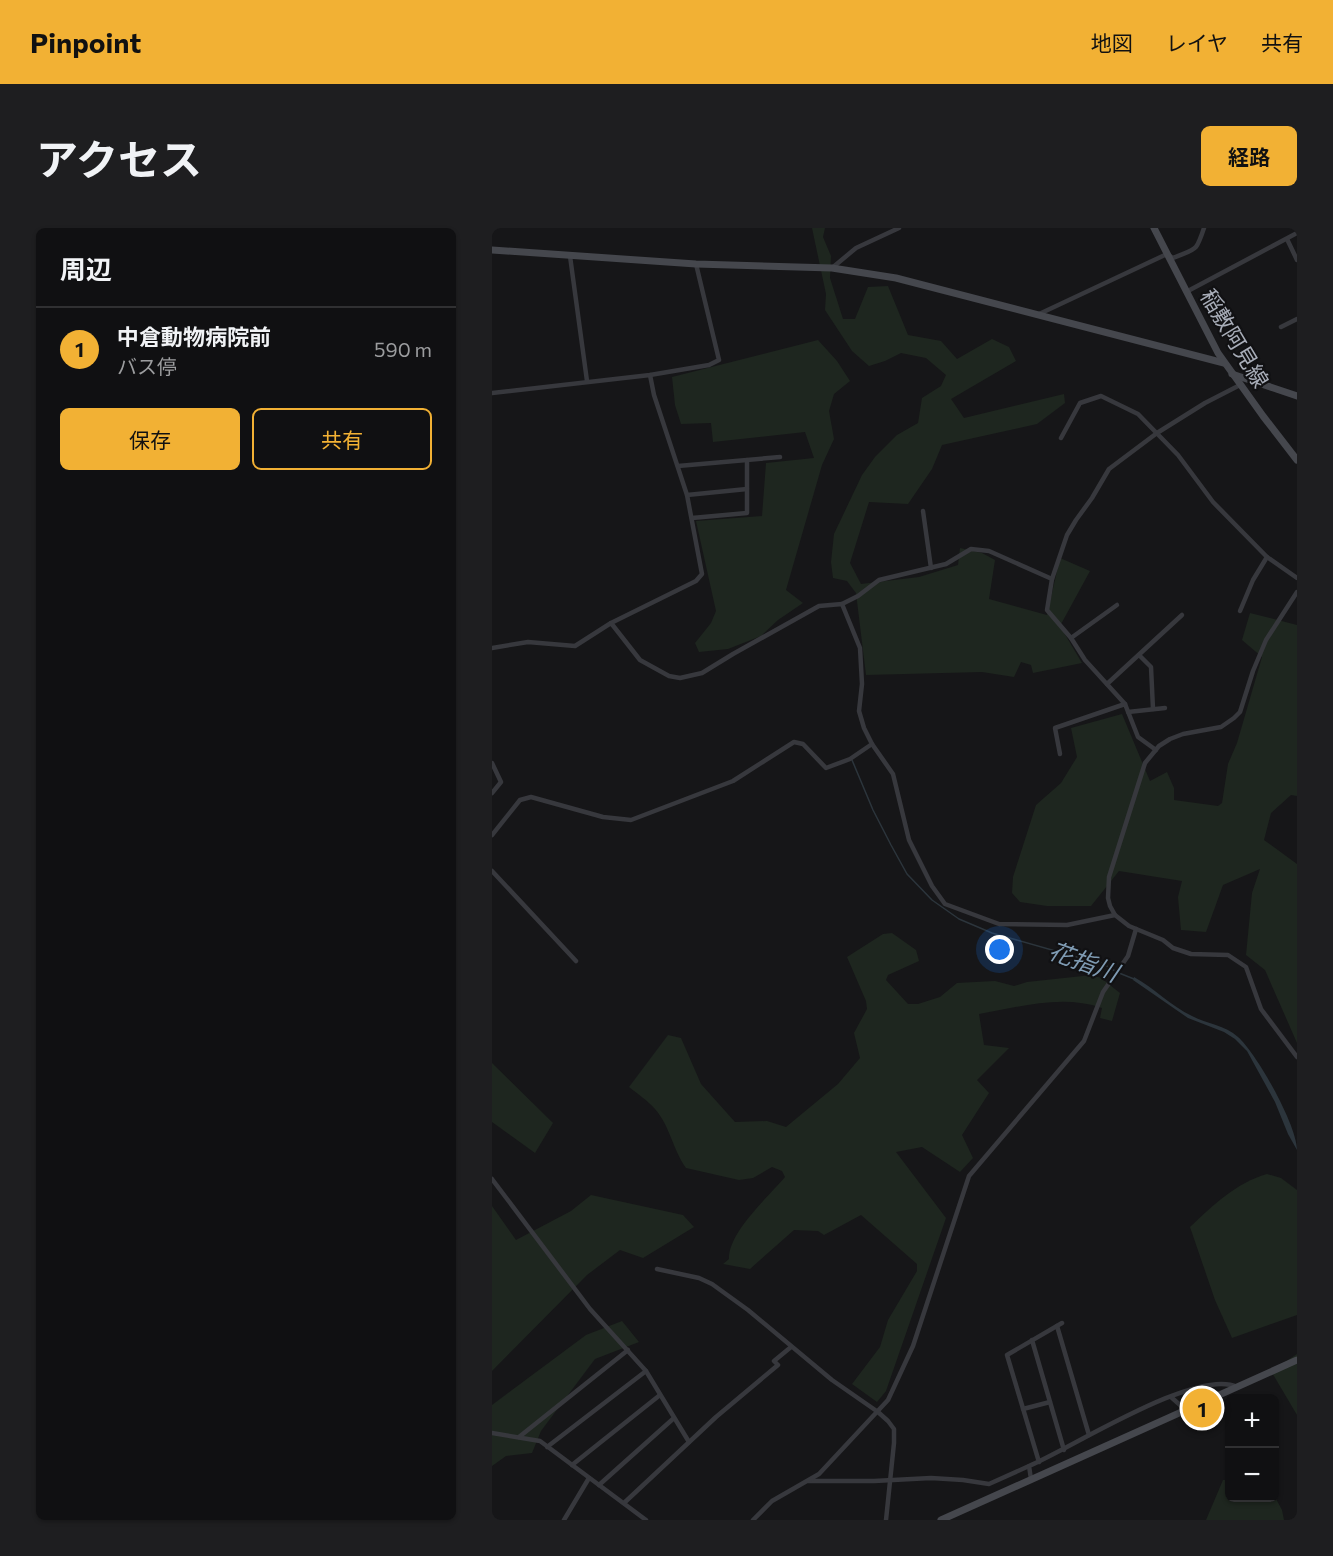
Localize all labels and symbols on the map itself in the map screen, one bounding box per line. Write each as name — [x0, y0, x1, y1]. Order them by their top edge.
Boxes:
street label: 稲敷阿見線 — [1195, 284, 1275, 392]
your location — [985, 935, 1014, 964]
water label: 花指川 — [1045, 935, 1126, 988]
pin: 1 — [1182, 1386, 1222, 1430]

